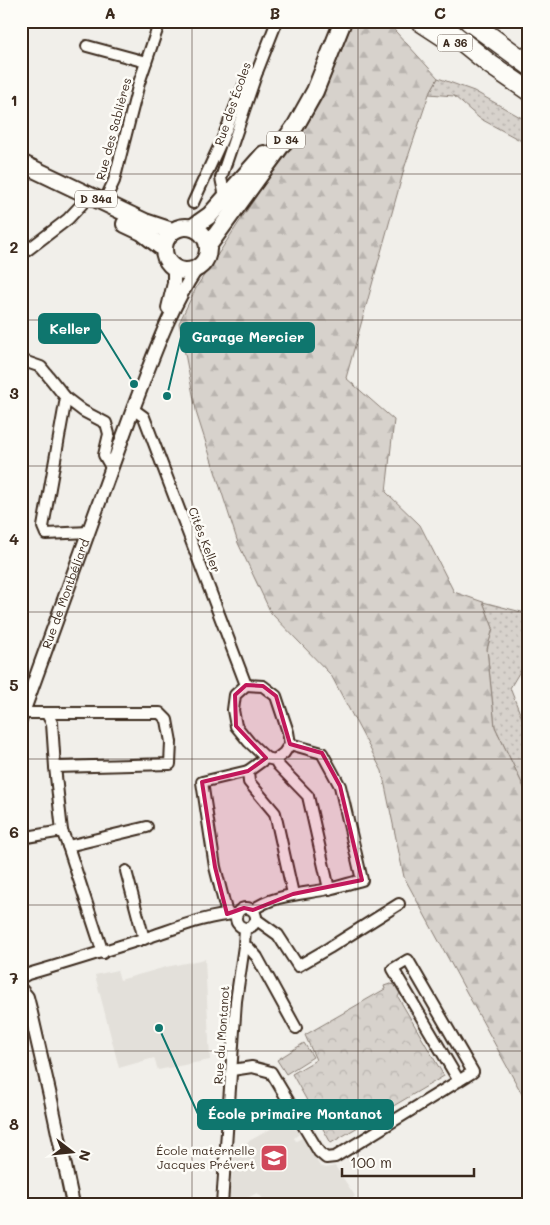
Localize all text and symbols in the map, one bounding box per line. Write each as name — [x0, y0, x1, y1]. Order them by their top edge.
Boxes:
text: A — [104, 2, 116, 23]
text: B — [270, 2, 280, 23]
text: C — [434, 2, 446, 23]
road number: A 36 — [438, 34, 472, 52]
street label: Rue des Écoles — [210, 60, 254, 148]
street label: Rue des Sablières — [92, 76, 134, 182]
text: 1 — [10, 89, 18, 110]
road number: D 34 — [267, 132, 305, 148]
road number: D 34a — [75, 190, 117, 208]
text: 2 — [10, 236, 19, 257]
callout: Keller — [39, 314, 100, 343]
text: Keller — [50, 319, 90, 338]
callout: Garage Mercier — [181, 323, 314, 352]
text: Garage Mercier — [192, 327, 304, 346]
text: 3 — [9, 382, 19, 403]
street label: Cités Keller — [185, 505, 225, 575]
text: 4 — [9, 528, 19, 549]
street label: Rue de Montbéliard — [38, 536, 92, 651]
text: 5 — [9, 674, 19, 695]
text: 6 — [9, 821, 19, 842]
text: 7 — [10, 967, 19, 988]
street label: Rue du Montanot — [210, 985, 232, 1085]
callout: École primaire Montanot — [198, 1100, 393, 1129]
text: École primaire Montanot — [208, 1104, 382, 1123]
text: 8 — [9, 1113, 19, 1134]
north arrow — [48, 1128, 98, 1178]
place label: École maternelle Jacques Prévert — [156, 1142, 255, 1172]
school or university icon: École maternelle Jacques Prévert — [259, 1143, 289, 1173]
scale bar — [342, 1145, 475, 1177]
text: N — [74, 1148, 96, 1163]
text: 100 m — [350, 1152, 392, 1172]

